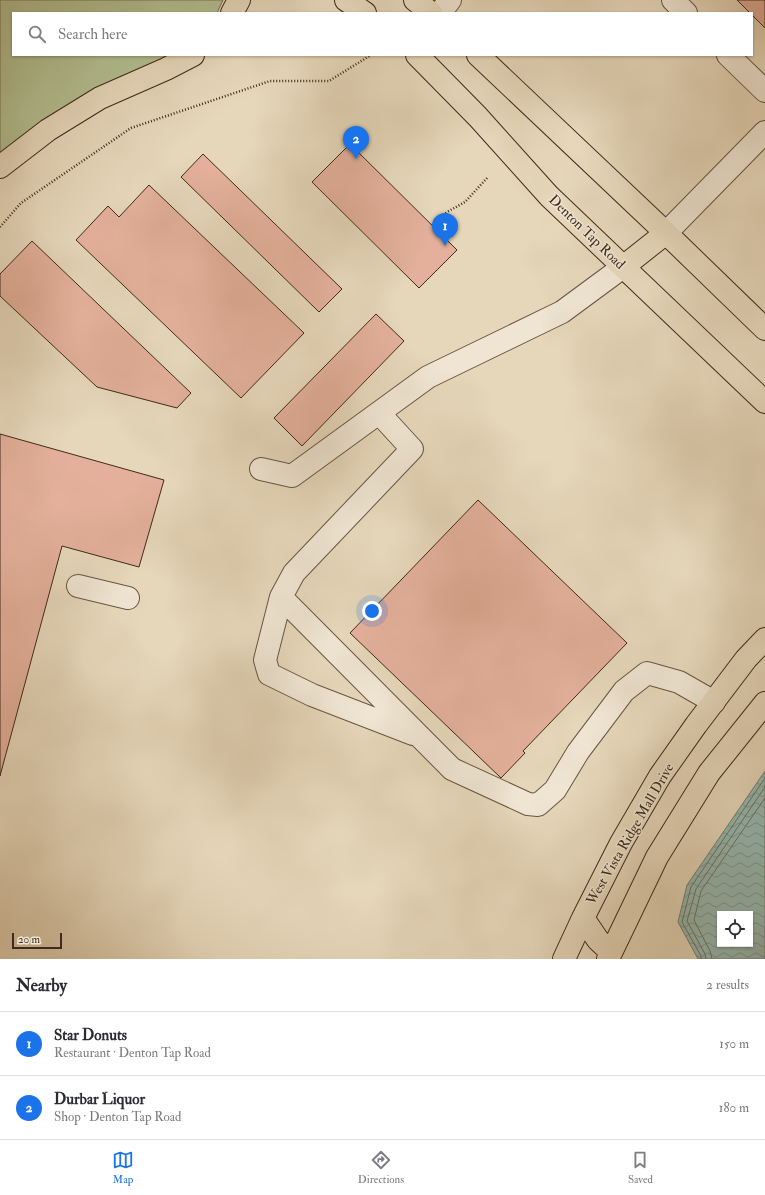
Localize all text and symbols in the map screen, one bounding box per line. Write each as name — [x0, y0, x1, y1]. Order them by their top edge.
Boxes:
search box — [12, 12, 753, 56]
icon: search — [26, 23, 48, 45]
text: Search here — [58, 25, 127, 44]
pin: 2 — [343, 126, 369, 159]
street label: Denton Tap Road — [545, 191, 629, 274]
pin: 1 — [432, 213, 458, 246]
your location — [362, 601, 382, 621]
street label: West Vista Ridge Mall Drive — [582, 760, 678, 909]
map controls — [717, 911, 753, 947]
button: locate — [717, 911, 753, 947]
scale bar — [12, 931, 62, 950]
text: 20 m — [18, 933, 40, 946]
text: Nearby — [16, 975, 67, 996]
text: 2 results — [706, 977, 749, 993]
text: Star Donuts — [54, 1026, 127, 1045]
text: 1 — [27, 1036, 31, 1052]
text: 150 m — [719, 1036, 749, 1052]
text: Restaurant · Denton Tap Road — [54, 1045, 211, 1061]
text: Durbar Liquor — [54, 1090, 145, 1109]
text: 2 — [26, 1100, 32, 1116]
text: 180 m — [719, 1100, 749, 1116]
text: Shop · Denton Tap Road — [54, 1109, 181, 1125]
tab: Map — [112, 1149, 134, 1186]
tab: Directions — [358, 1149, 404, 1186]
tab: Saved — [628, 1149, 653, 1186]

